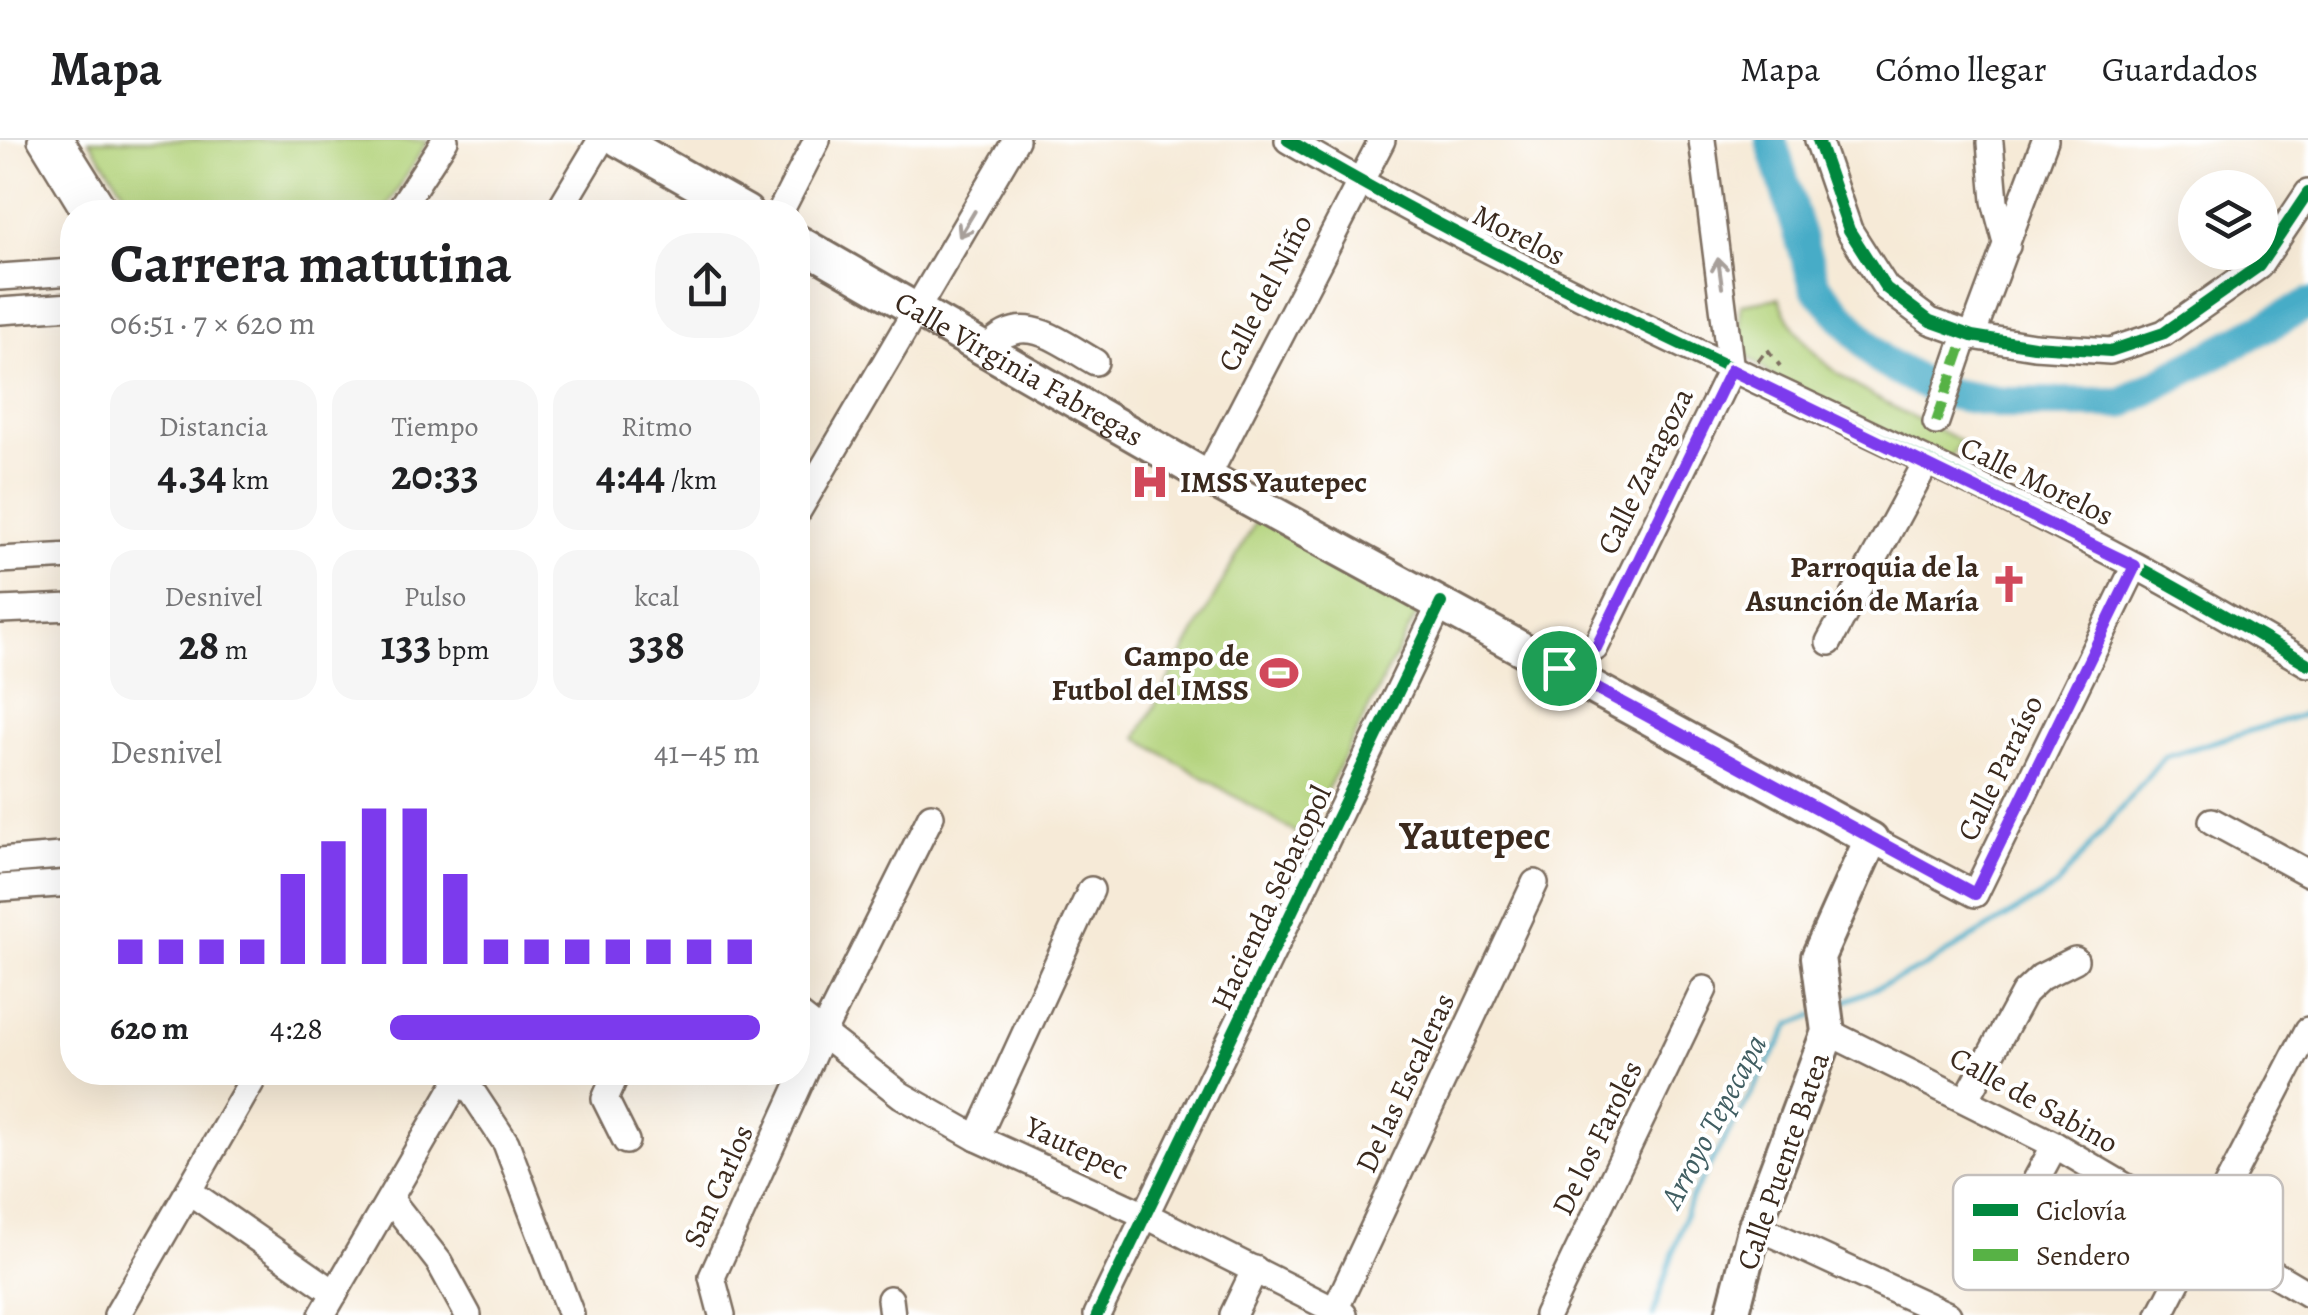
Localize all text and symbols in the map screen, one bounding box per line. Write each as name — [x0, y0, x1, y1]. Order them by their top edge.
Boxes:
text: Mapa — [50, 36, 162, 102]
text: Mapa — [1740, 45, 1820, 93]
text: Cómo llegar — [1875, 45, 2047, 93]
text: Guardados — [2102, 45, 2258, 93]
map controls — [2178, 170, 2278, 270]
button: layers — [2178, 170, 2278, 270]
street label: Morelos — [1466, 195, 1572, 275]
street label: Calle del Niño — [1208, 208, 1322, 378]
one-way arrow — [957, 209, 977, 238]
text: Carrera matutina — [110, 226, 511, 301]
button: share — [655, 233, 760, 338]
one-way arrow — [1710, 257, 1728, 290]
street label: Calle Virginia Fabregas — [887, 282, 1151, 456]
text: 06:51 · 7 × 620 m — [110, 301, 315, 345]
street label: Calle Zaragoza — [1587, 381, 1703, 561]
text: Distancia — [159, 408, 268, 446]
text: Tiempo — [392, 408, 478, 446]
text: Ritmo — [621, 408, 692, 446]
street label: Calle Morelos — [1954, 427, 2120, 535]
text: 4.34 — [157, 446, 226, 503]
text: 20:33 — [391, 446, 479, 503]
text: 4:44 — [596, 446, 665, 503]
text: km — [226, 461, 269, 499]
text: /km — [665, 461, 717, 499]
hospital icon: IMSS Yautepec — [1129, 461, 1171, 503]
place label: IMSS Yautepec — [1180, 462, 1367, 502]
place label: Parroquia de la Asunción de María — [1745, 547, 1980, 621]
church icon: Parroquia de la Asunción de María — [1988, 563, 2030, 605]
text: Desnivel — [164, 578, 262, 616]
text: Pulso — [404, 578, 466, 616]
text: kcal — [634, 578, 679, 616]
text: 28 — [179, 616, 219, 673]
text: 133 — [380, 616, 432, 673]
text: 338 — [629, 616, 685, 673]
pin — [1517, 626, 1602, 711]
text: m — [219, 631, 248, 669]
text: bpm — [432, 631, 490, 669]
place label: Campo de Futbol del IMSS — [1052, 636, 1249, 710]
icon: arrive — [1532, 641, 1587, 696]
sports icon: Campo de Futbol del IMSS — [1258, 652, 1300, 694]
street label: Calle Paraíso — [1948, 689, 2052, 847]
text: Desnivel — [110, 730, 222, 774]
text: 41–45 m — [654, 730, 760, 774]
street label: Hacienda Sebatopol — [1201, 779, 1341, 1017]
district label: Yautepec — [1398, 808, 1551, 863]
street label: De las Escaleras — [1346, 987, 1464, 1179]
text: 620 m — [110, 1006, 189, 1050]
text: 4:28 — [270, 1006, 323, 1050]
water label: Arroyo Tepecapa — [1648, 1026, 1777, 1217]
street label: Calle de Sabino — [1943, 1037, 2125, 1163]
street label: Calle Puente Batea — [1727, 1047, 1839, 1275]
street label: De los Faroles — [1542, 1054, 1652, 1222]
street label: Yautepec — [1018, 1106, 1135, 1189]
street label: San Carlos — [673, 1118, 763, 1254]
legend — [1953, 1175, 2283, 1290]
text: Ciclovía — [2036, 1192, 2126, 1230]
text: Sendero — [2036, 1237, 2130, 1275]

